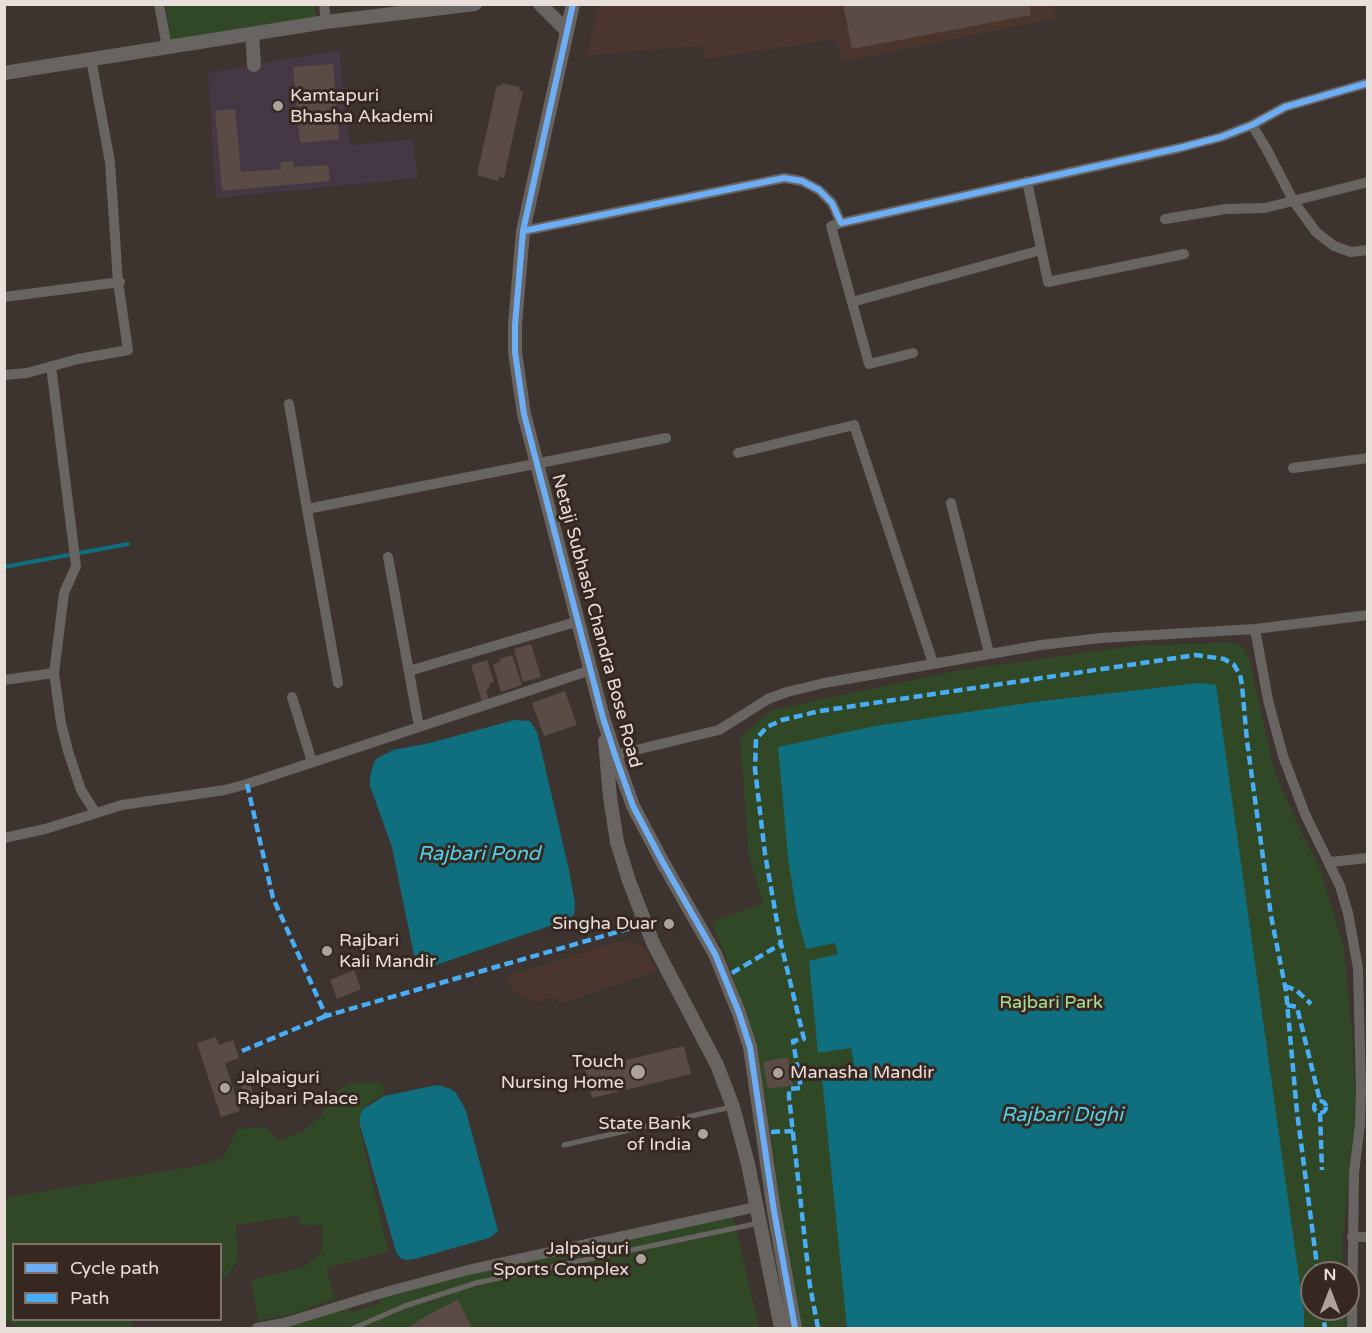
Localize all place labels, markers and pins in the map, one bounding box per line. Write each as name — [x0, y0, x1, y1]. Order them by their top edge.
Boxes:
place label: Kamtapuri Bhasha Akademi — [290, 85, 433, 128]
marker: Kamtapuri Bhasha Akademi — [271, 99, 285, 113]
place label: Singha Duar — [552, 913, 657, 935]
marker: Singha Duar — [662, 917, 676, 931]
place label: Rajbari Kali Mandir — [339, 930, 436, 972]
marker: Rajbari Kali Mandir — [320, 944, 334, 958]
place label: Touch Nursing Home — [501, 1051, 624, 1094]
place label: Manasha Mandir — [790, 1062, 934, 1084]
marker: Touch Nursing Home — [629, 1063, 647, 1081]
marker: Manasha Mandir — [771, 1066, 785, 1080]
place label: Jalpaiguri Rajbari Palace — [237, 1067, 358, 1110]
marker: Jalpaiguri Rajbari Palace — [218, 1081, 232, 1095]
place label: State Bank of India — [599, 1113, 691, 1156]
marker: State Bank of India — [696, 1127, 710, 1141]
place label: Jalpaiguri Sports Complex — [493, 1238, 629, 1280]
marker: Jalpaiguri Sports Complex — [634, 1252, 648, 1266]

